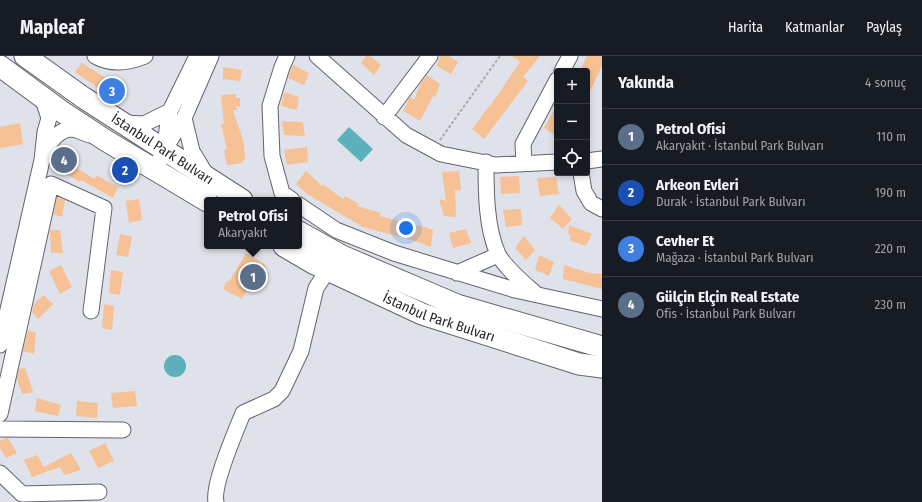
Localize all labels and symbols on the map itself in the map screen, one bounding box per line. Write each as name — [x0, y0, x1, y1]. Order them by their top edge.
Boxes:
pin: 3 — [99, 76, 125, 106]
street label: İstanbul Park Bulvarı — [108, 110, 217, 188]
pin: 4 — [51, 145, 77, 175]
pin: 2 — [112, 155, 138, 185]
your location — [396, 218, 416, 238]
pin: 1 — [240, 262, 266, 292]
street label: İstanbul Park Bulvarı — [380, 288, 497, 345]

